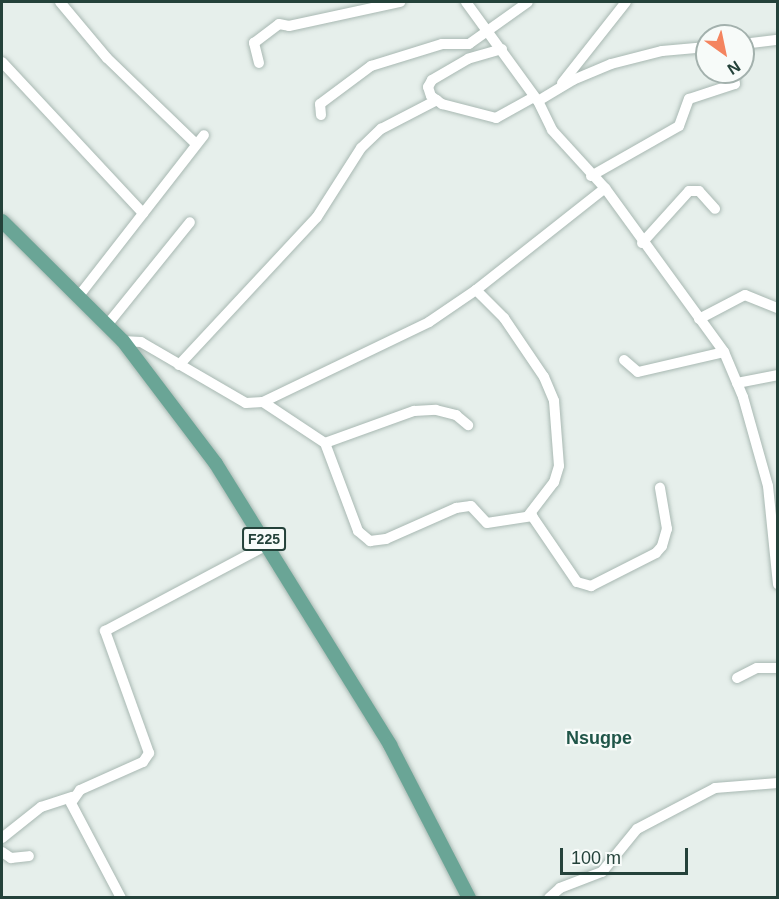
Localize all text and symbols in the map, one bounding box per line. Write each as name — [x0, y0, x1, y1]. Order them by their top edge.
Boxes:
north arrow — [695, 24, 755, 84]
text: N — [725, 58, 743, 78]
road number: F225 — [242, 528, 286, 550]
district label: Nsugpe — [566, 727, 632, 749]
scale bar — [563, 836, 690, 874]
text: 100 m — [571, 848, 621, 868]

